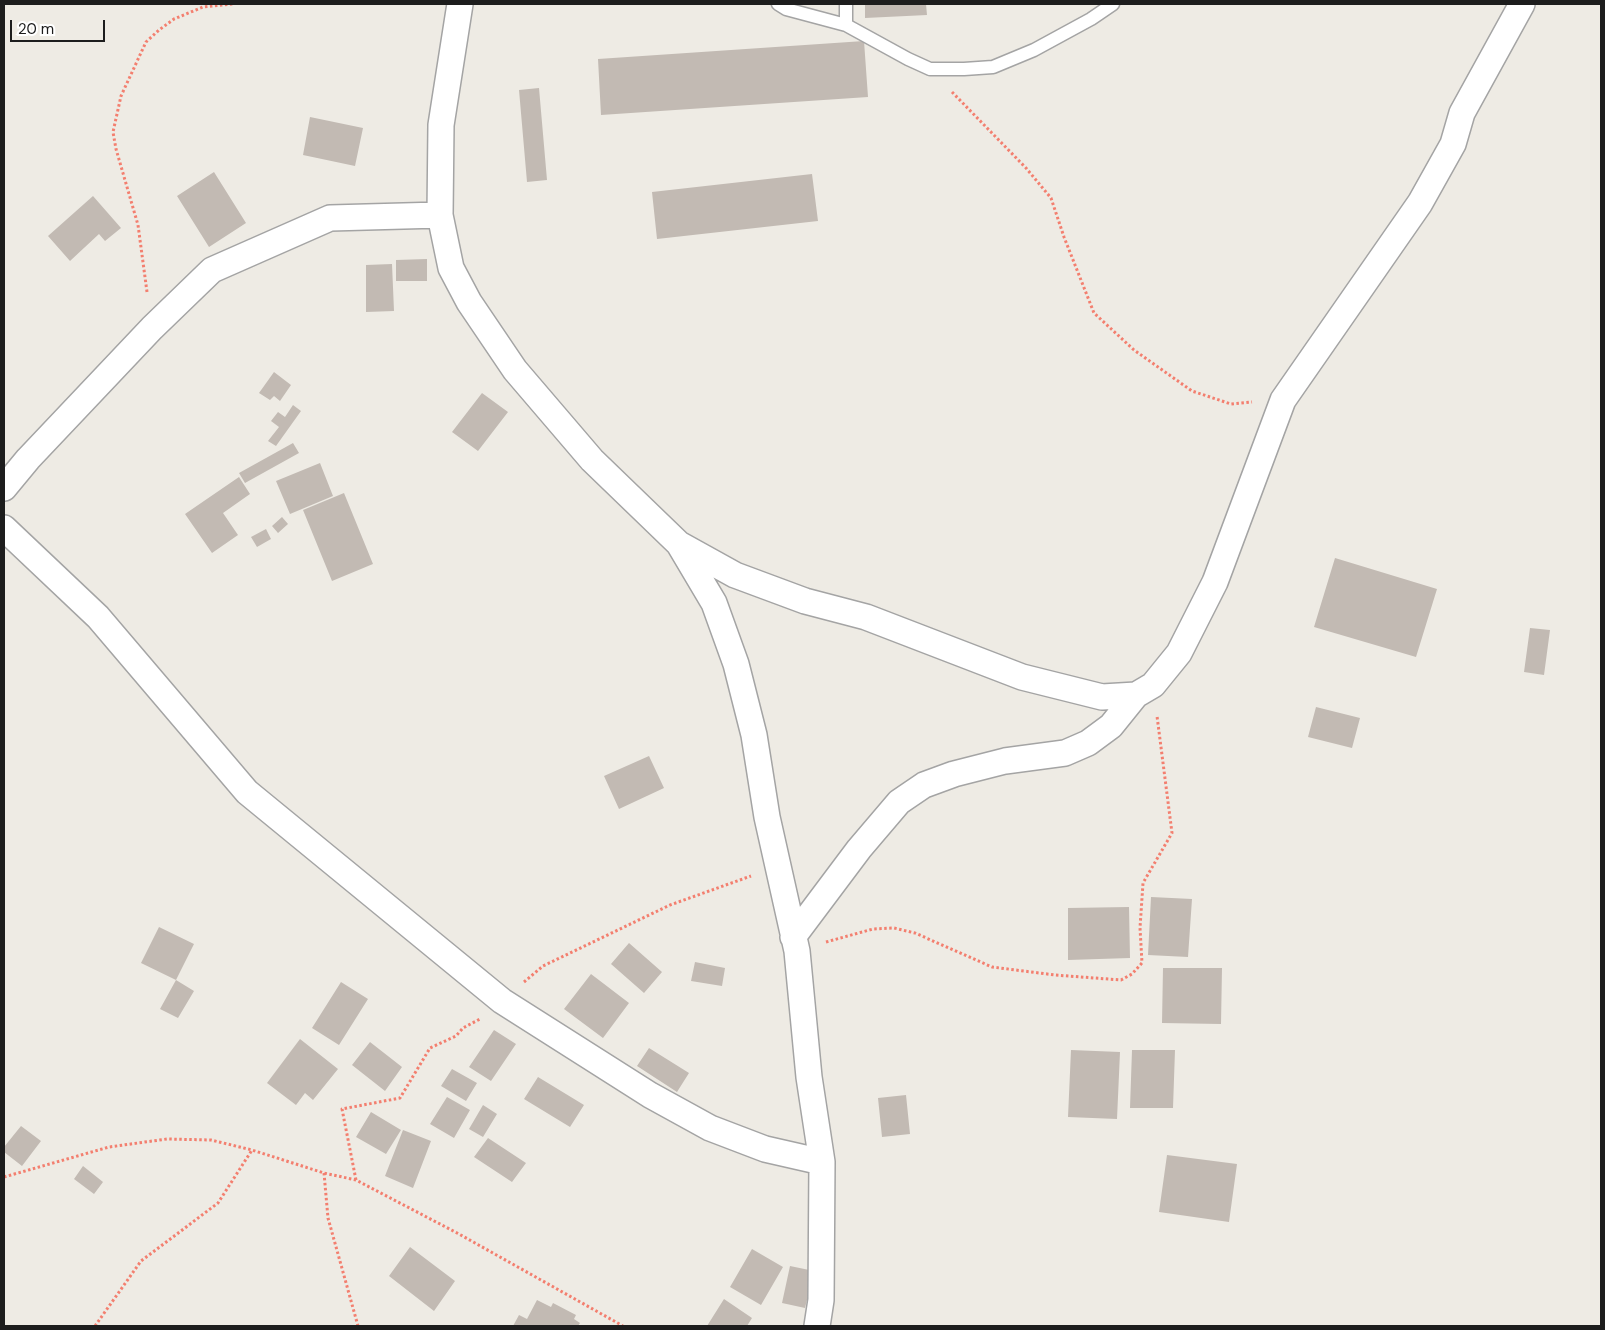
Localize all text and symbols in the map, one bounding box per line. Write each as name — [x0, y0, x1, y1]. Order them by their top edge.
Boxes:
scale bar — [12, 10, 108, 42]
text: 20 m — [18, 19, 54, 39]

